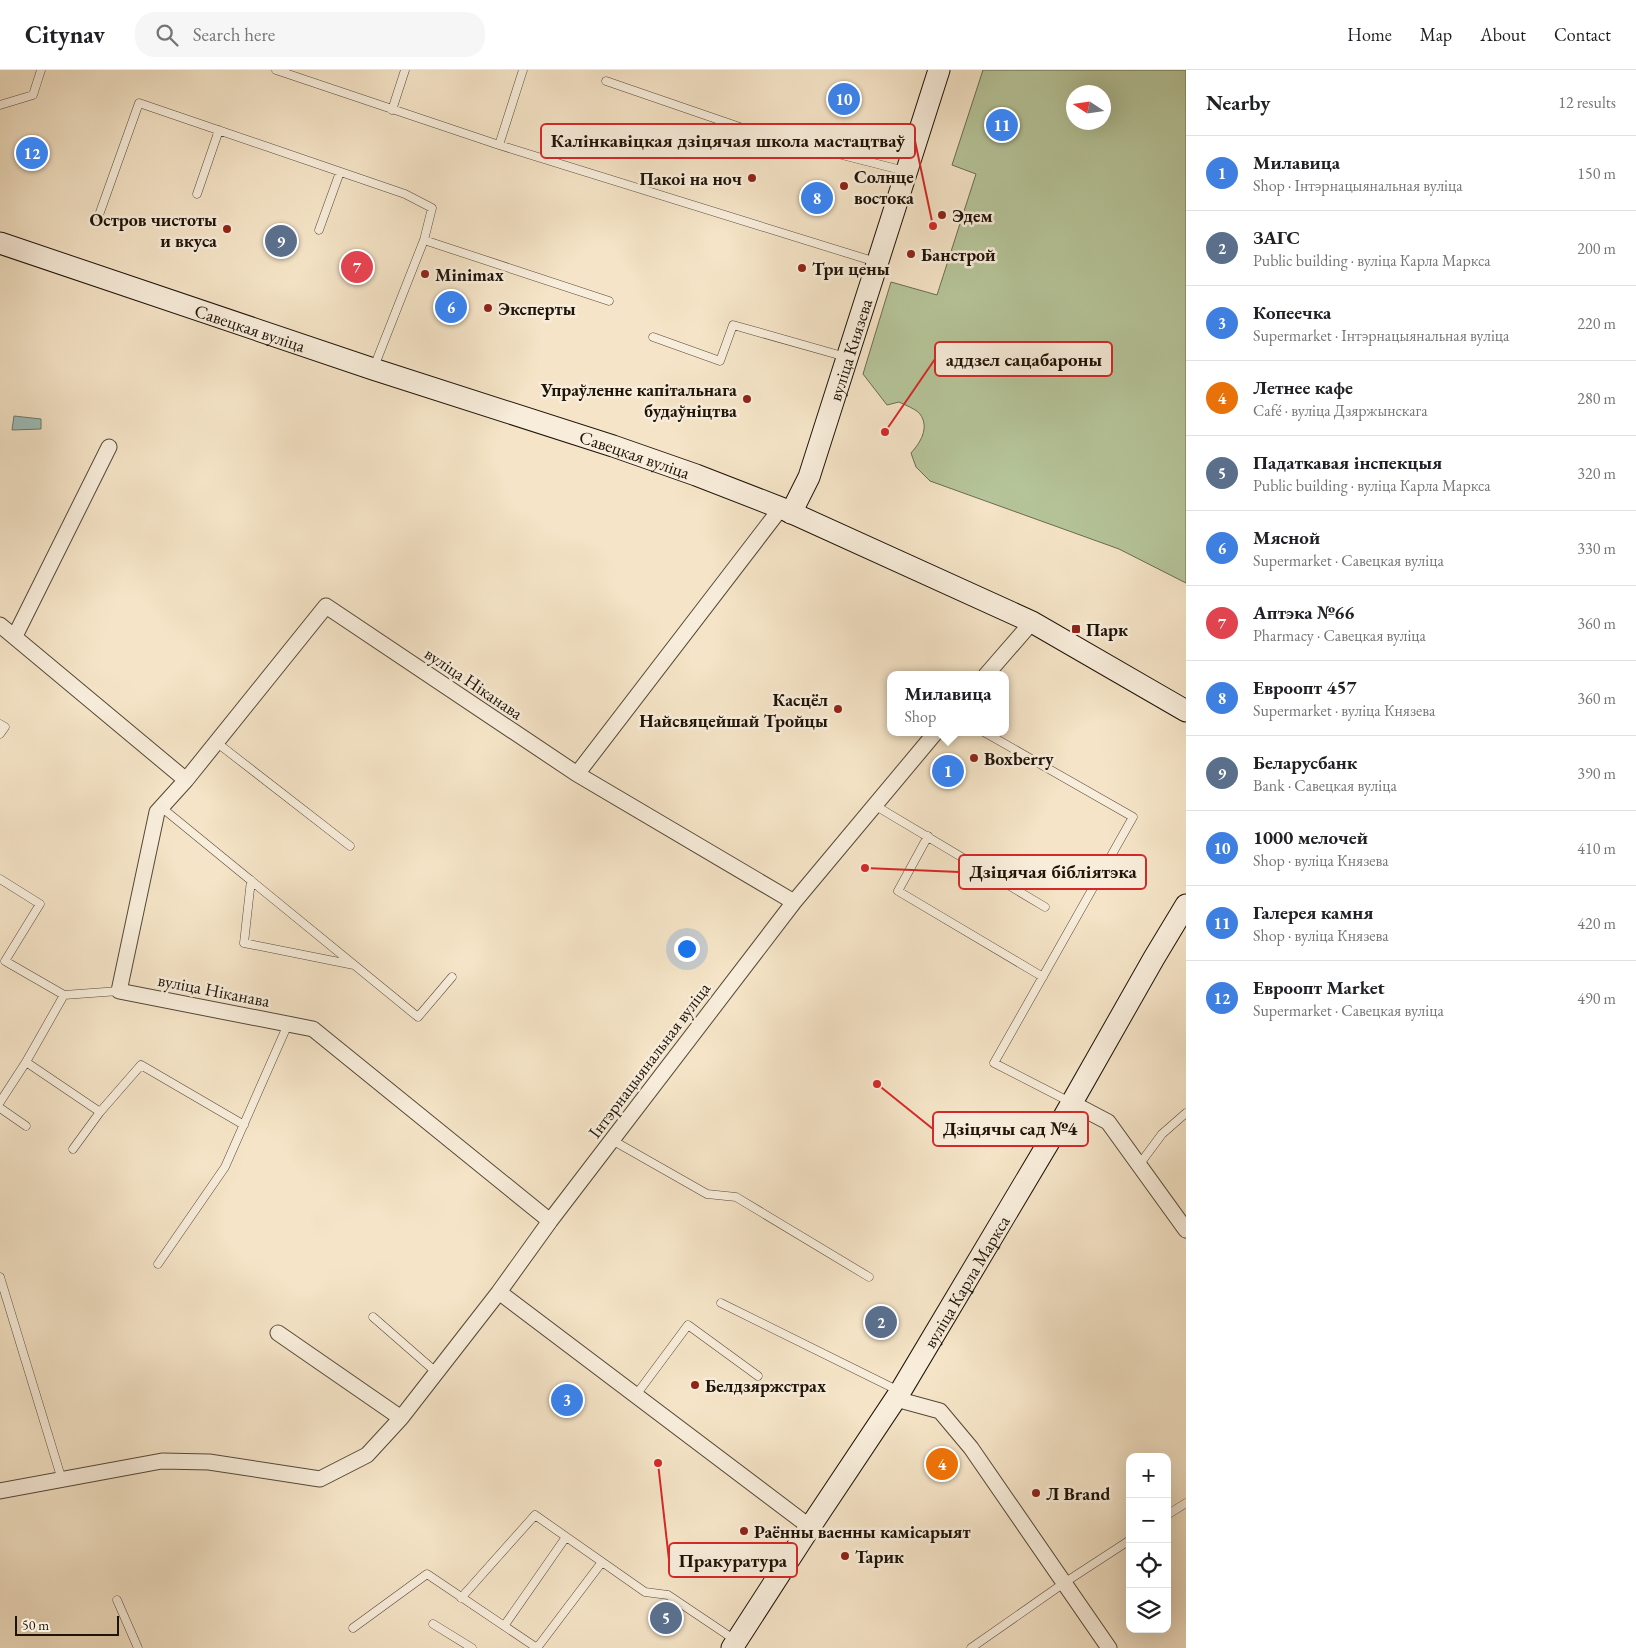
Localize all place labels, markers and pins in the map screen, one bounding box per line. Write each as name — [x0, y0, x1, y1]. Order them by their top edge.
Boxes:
pin: 10 — [828, 80, 860, 118]
pin: 11 — [986, 106, 1018, 144]
callout: Калінкавіцкая дзіцячая школа мастацтваў — [541, 124, 915, 158]
pin: 12 — [16, 134, 48, 172]
place label: Солнце востока — [854, 165, 914, 209]
place label: Пакоі на ноч — [639, 167, 742, 190]
marker: Пакоі на ноч — [746, 172, 758, 184]
pin: 8 — [801, 179, 833, 217]
marker: Солнце востока — [838, 180, 850, 192]
place label: Эдем — [952, 204, 993, 227]
place label: Остров чистоты и вкуса — [90, 208, 217, 252]
marker: Эдем — [936, 209, 948, 221]
pin: 9 — [265, 222, 297, 260]
marker: Остров чистоты и вкуса — [221, 223, 233, 235]
place label: Банстрой — [921, 243, 996, 266]
pin: 7 — [341, 248, 373, 286]
marker: Банстрой — [905, 248, 917, 260]
place label: Три цены — [812, 257, 890, 280]
marker: Три цены — [796, 262, 808, 274]
place label: Minimax — [435, 263, 504, 286]
marker: Minimax — [419, 268, 431, 280]
pin: 6 — [435, 288, 467, 326]
place label: Эксперты — [498, 297, 576, 320]
marker: Эксперты — [482, 302, 494, 314]
callout: аддзел сацабароны — [935, 342, 1112, 376]
place label: Упраўленне капітальнага будаўніцтва — [540, 378, 737, 422]
marker: Упраўленне капітальнага будаўніцтва — [741, 393, 753, 405]
place label: Парк — [1086, 618, 1128, 641]
marker: Парк — [1070, 623, 1082, 635]
place label: Касцёл Найсвяцейшай Тройцы — [639, 688, 828, 732]
marker: Касцёл Найсвяцейшай Тройцы — [832, 703, 844, 715]
place label: Boxberry — [984, 747, 1054, 770]
pin: 1 — [932, 752, 964, 790]
marker: Boxberry — [968, 752, 980, 764]
callout: Дзіцячая бібліятэка — [959, 855, 1146, 889]
callout: Дзіцячы сад №4 — [933, 1112, 1088, 1146]
pin: 2 — [865, 1303, 897, 1341]
place label: Белдзяржстрах — [705, 1374, 826, 1397]
marker: Белдзяржстрах — [689, 1379, 701, 1391]
pin: 3 — [551, 1381, 583, 1419]
pin: 4 — [926, 1445, 958, 1483]
place label: Л Brand — [1046, 1482, 1110, 1505]
marker: Л Brand — [1030, 1487, 1042, 1499]
place label: Раённы ваенны камісарыят — [754, 1520, 971, 1543]
marker: Раённы ваенны камісарыят — [738, 1525, 750, 1537]
callout: Пракуратура — [669, 1543, 797, 1577]
place label: Тарик — [855, 1545, 904, 1568]
marker: Тарик — [839, 1550, 851, 1562]
pin: 5 — [650, 1599, 682, 1637]

